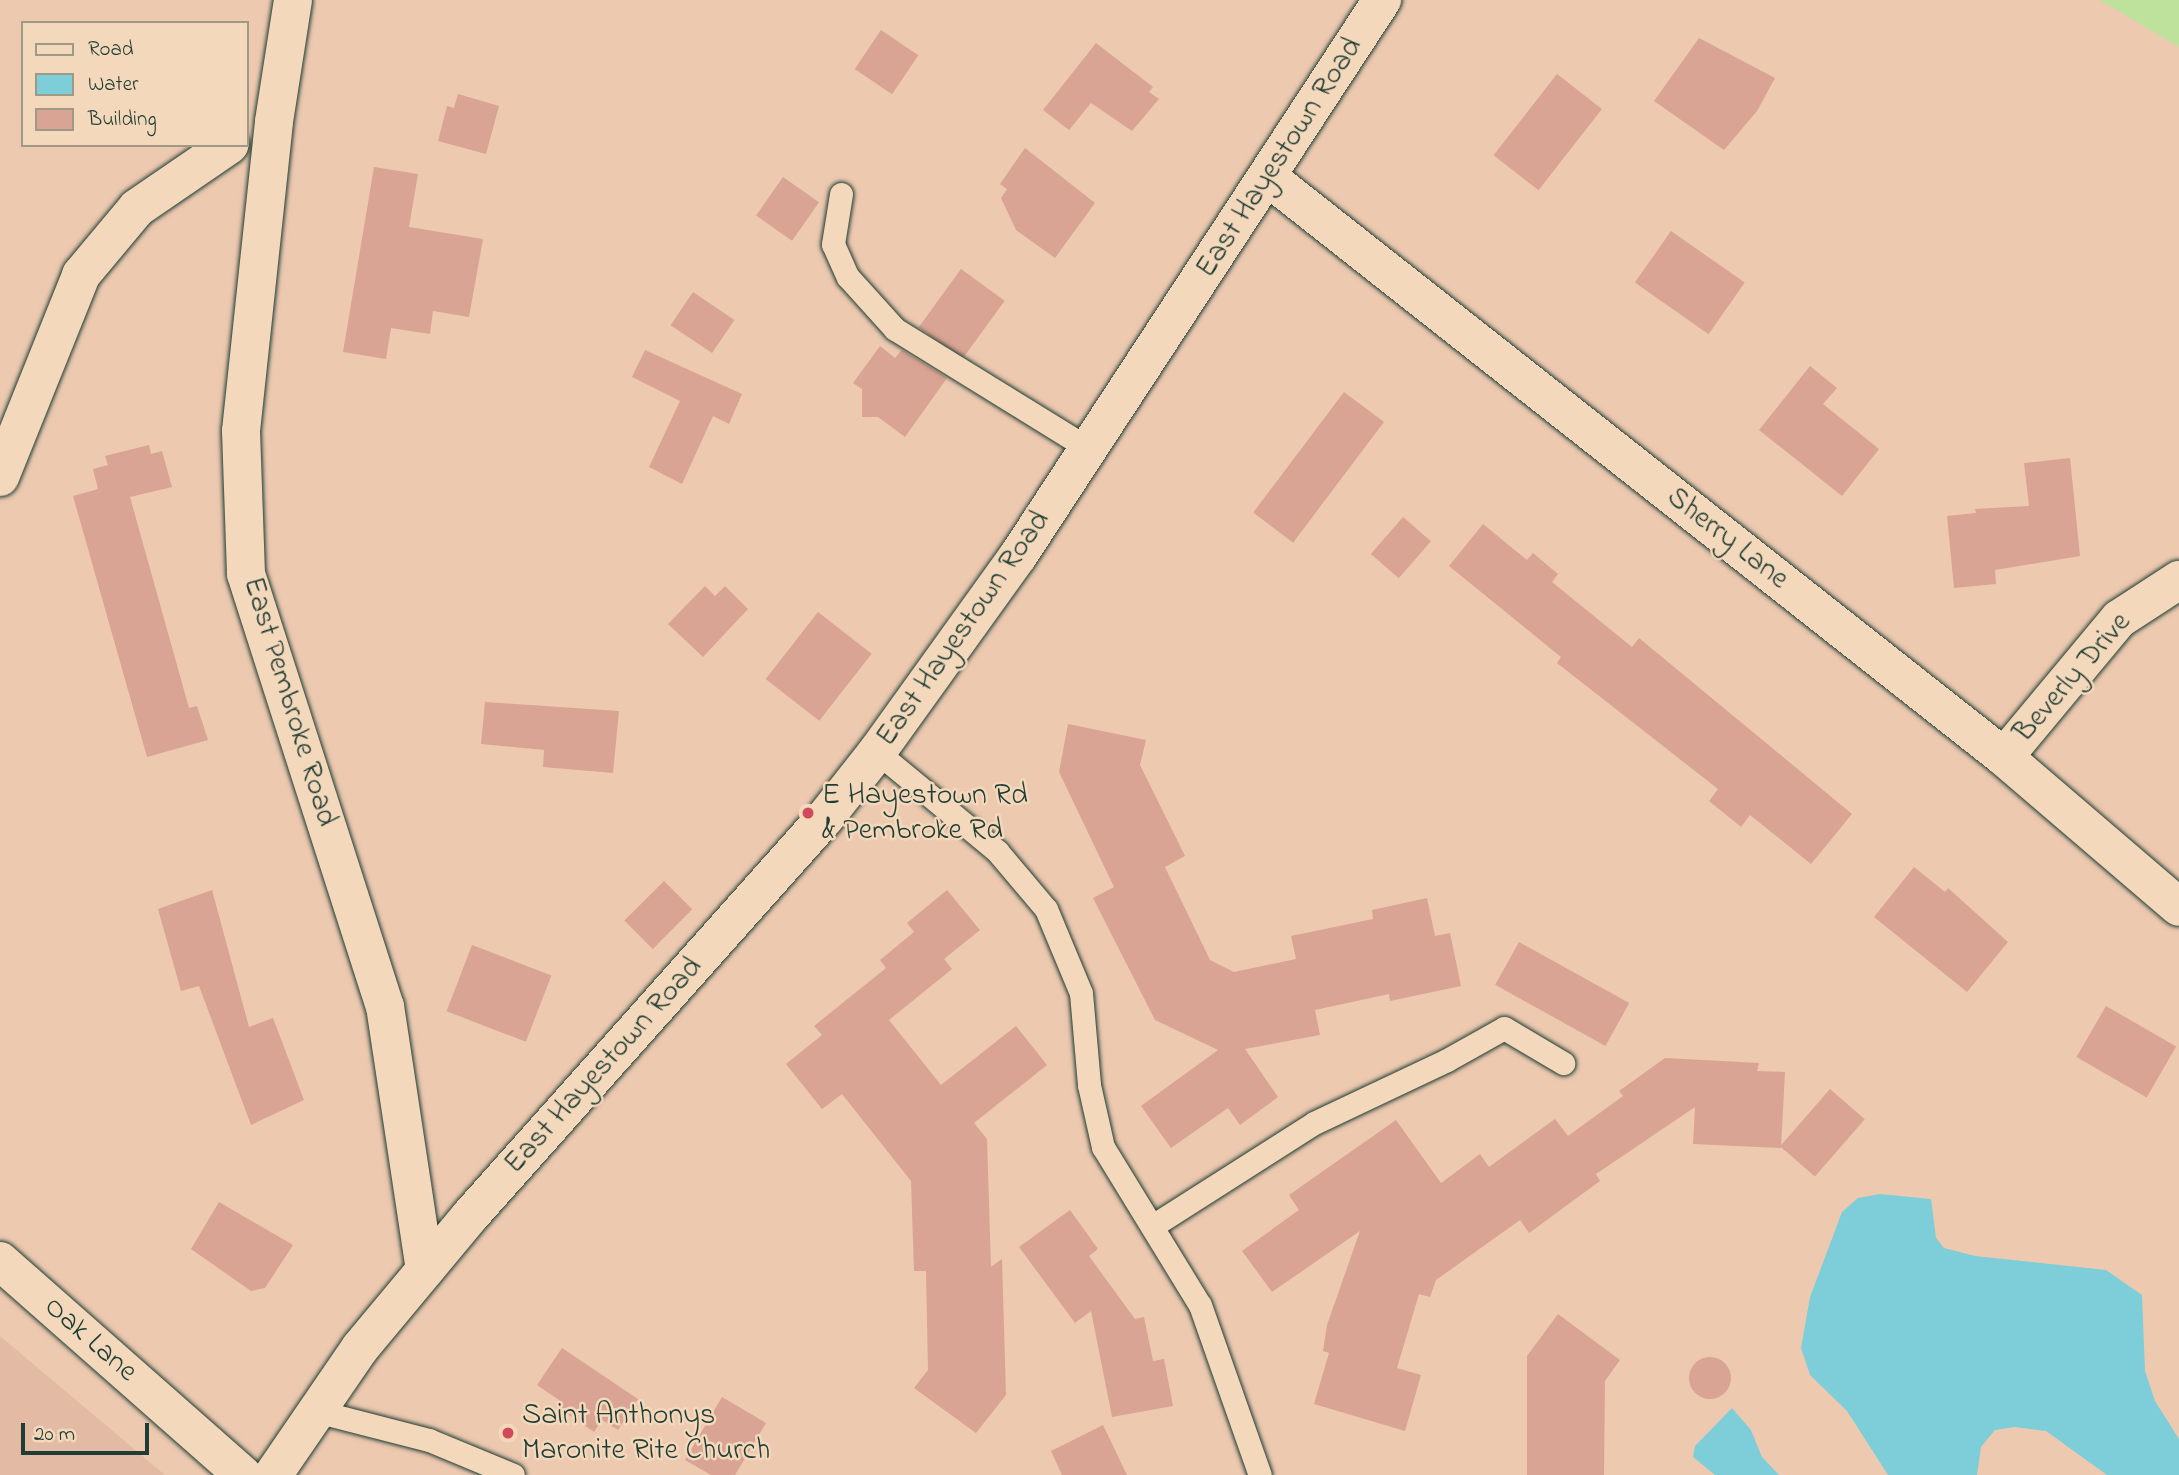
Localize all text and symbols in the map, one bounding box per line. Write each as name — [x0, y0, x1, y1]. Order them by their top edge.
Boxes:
legend — [21, 21, 248, 147]
street label: East Hayestown Road — [1189, 31, 1371, 285]
text: Road — [88, 35, 134, 65]
text: Water — [88, 70, 139, 100]
text: Building — [88, 105, 157, 135]
street label: Sherry Lane — [1659, 480, 1795, 598]
street label: East Hayestown Road — [869, 504, 1059, 754]
street label: East Pembroke Road — [234, 573, 344, 831]
street label: Beverly Drive — [2007, 606, 2139, 750]
place label: E Hayestown Rd & Pembroke Rd — [822, 778, 1028, 848]
marker: E Hayestown Rd & Pembroke Rd — [800, 805, 816, 821]
street label: East Hayestown Road — [497, 950, 711, 1182]
street label: Oak Lane — [36, 1290, 144, 1390]
place label: Saint Anthonys Maronite Rite Church — [522, 1398, 770, 1468]
scale bar — [24, 1408, 152, 1452]
text: 20 m — [34, 1420, 75, 1450]
marker: Saint Anthonys Maronite Rite Church — [500, 1425, 516, 1441]

